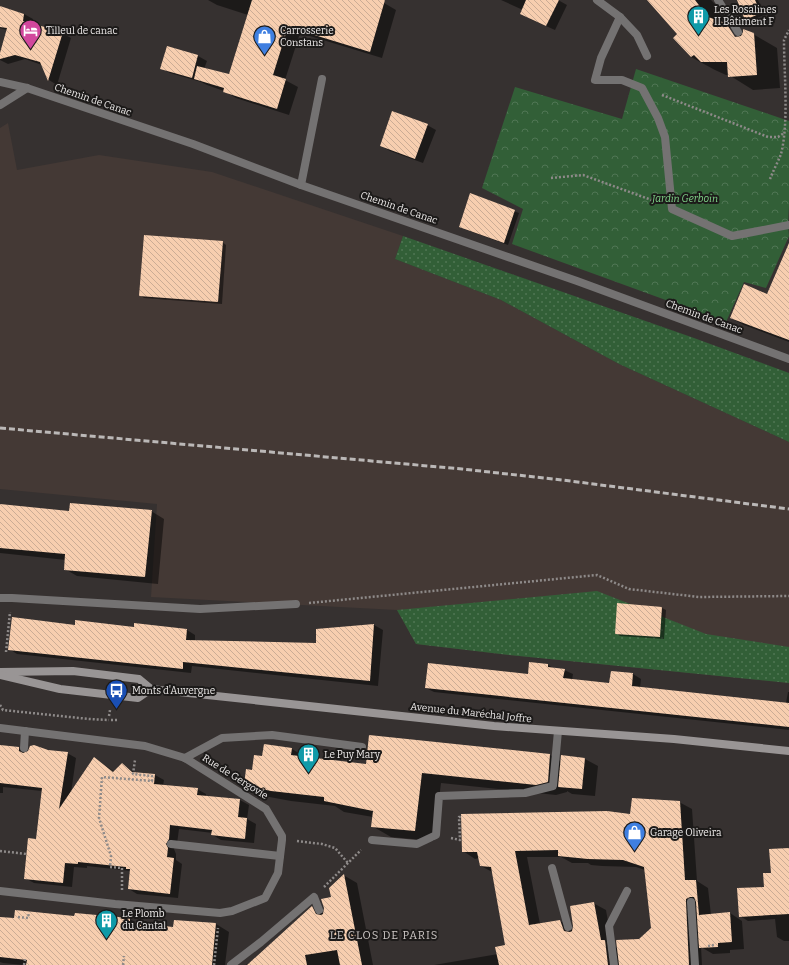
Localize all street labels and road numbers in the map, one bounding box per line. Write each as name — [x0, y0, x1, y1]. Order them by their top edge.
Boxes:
street label: Chemin de Canac — [53, 81, 133, 119]
street label: Chemin de Canac — [359, 189, 439, 227]
street label: Chemin de Canac — [664, 298, 744, 336]
street label: Avenue du Maréchal Joffre — [410, 701, 532, 725]
street label: Rue de Gergovie — [200, 752, 270, 802]

